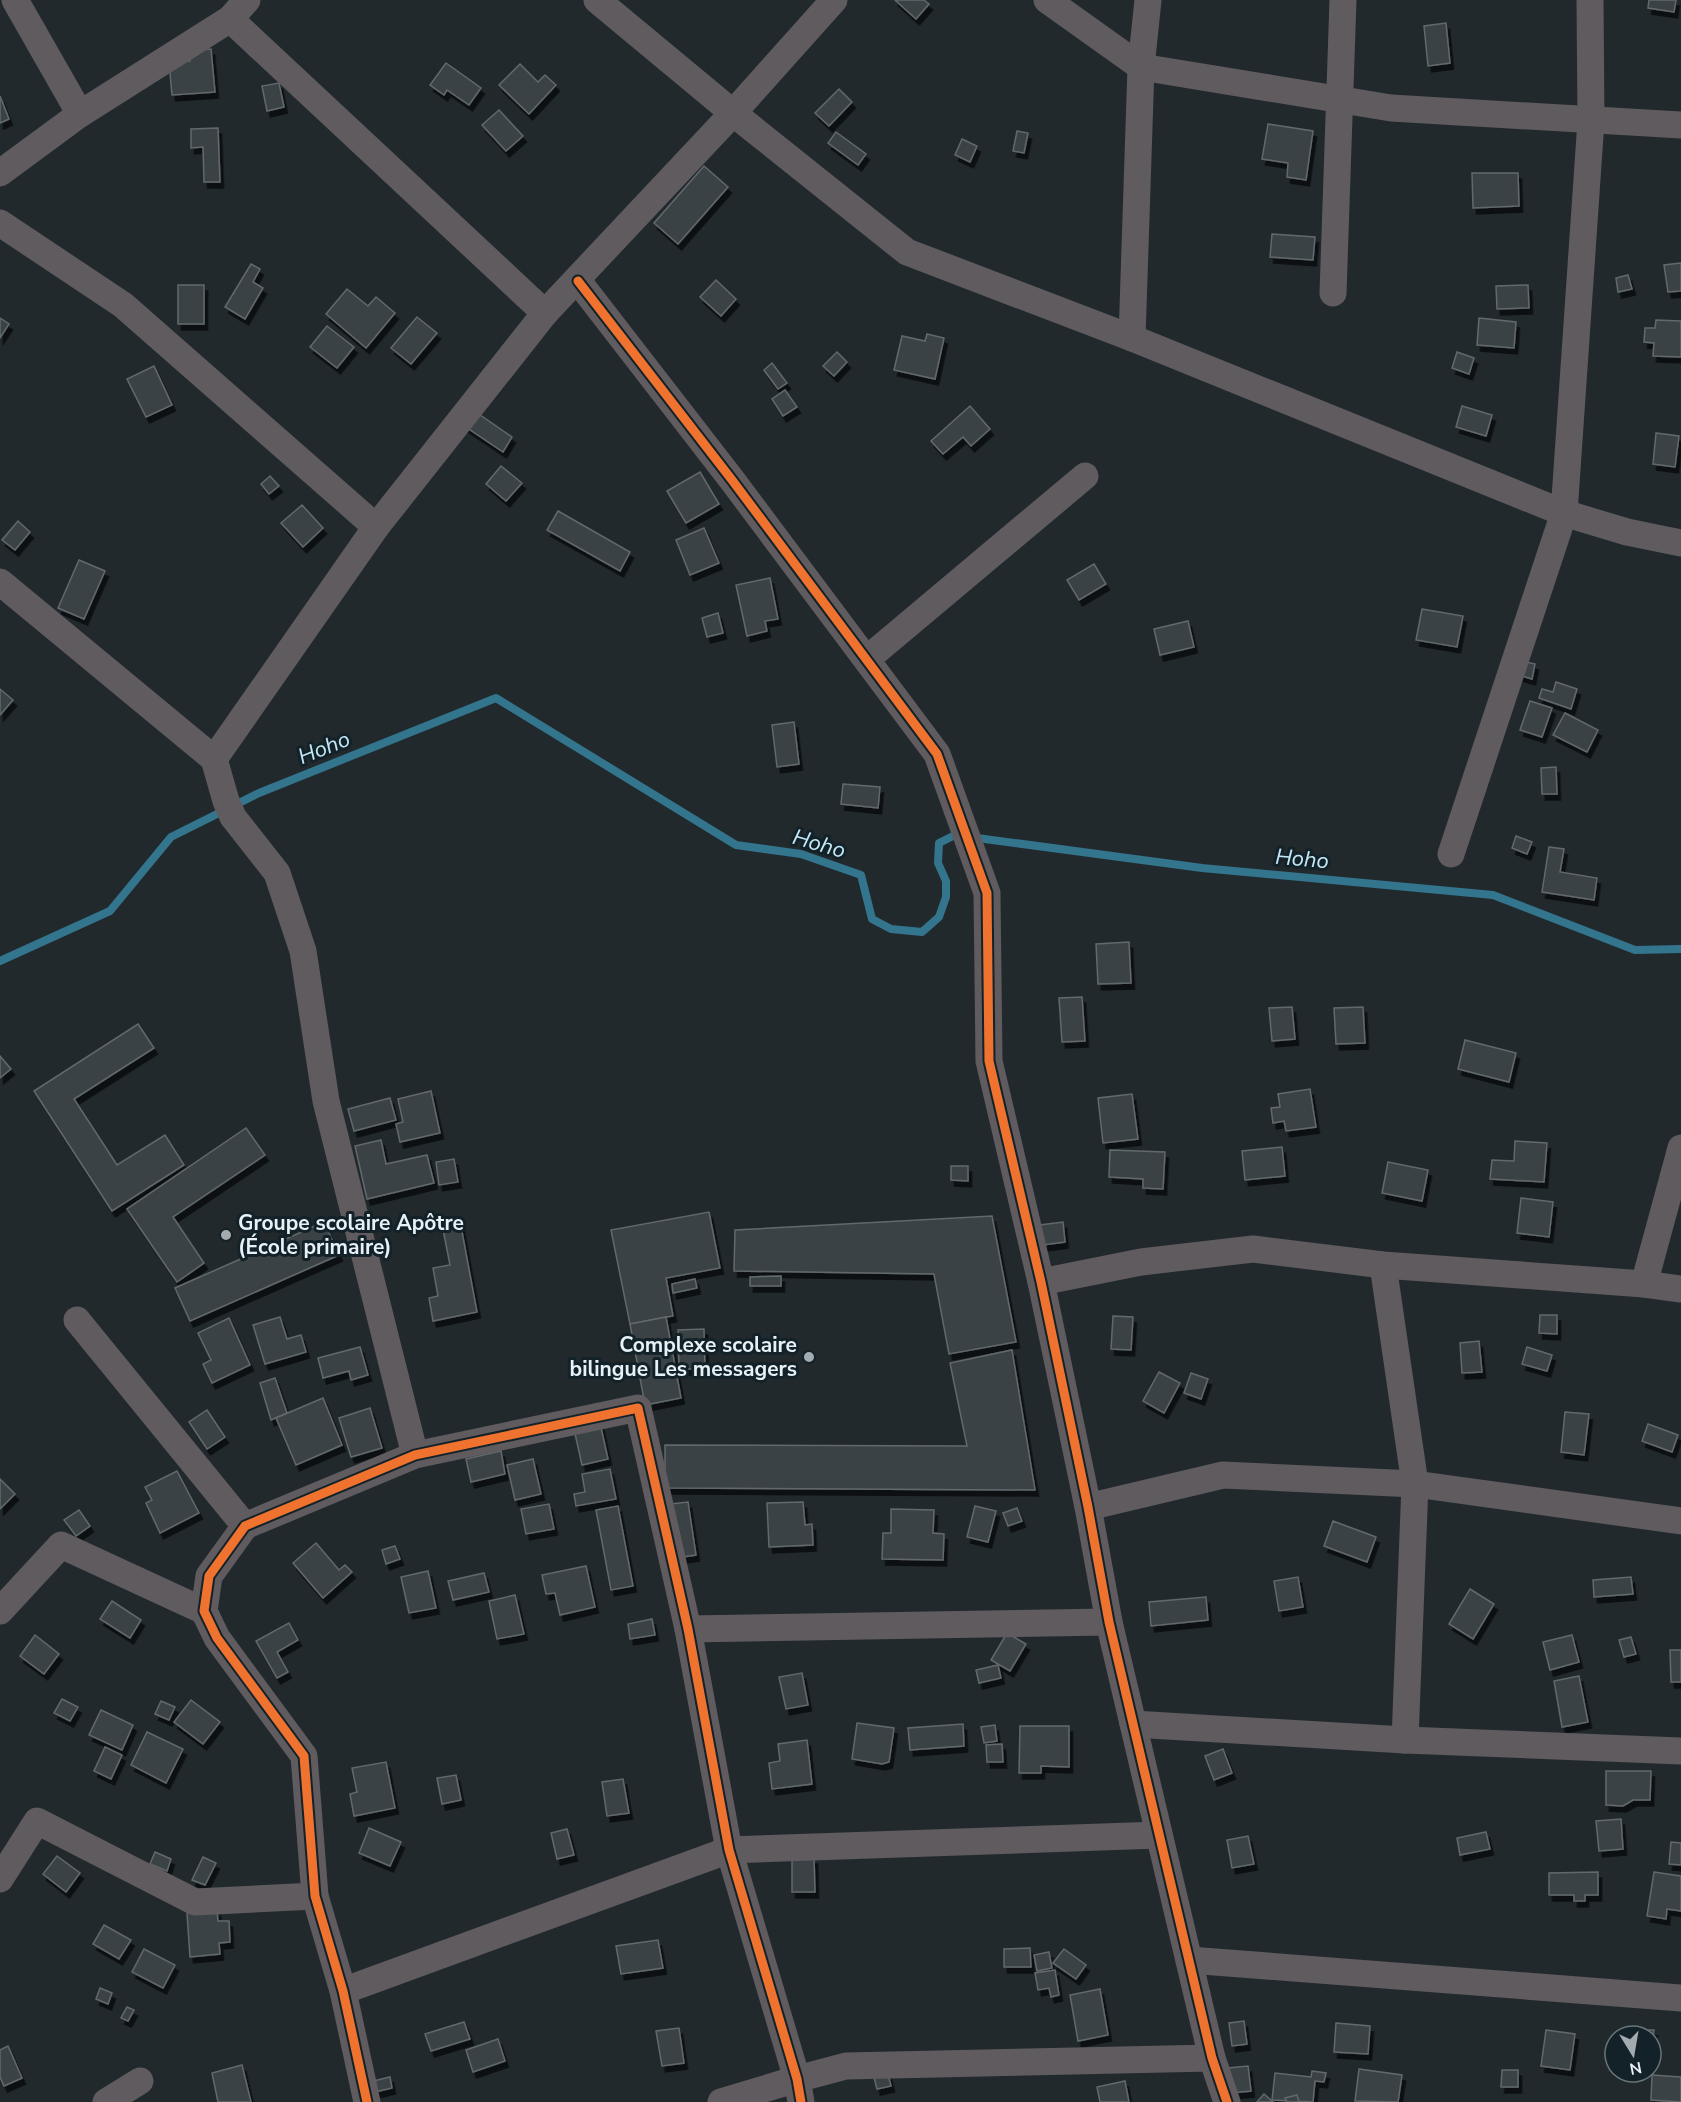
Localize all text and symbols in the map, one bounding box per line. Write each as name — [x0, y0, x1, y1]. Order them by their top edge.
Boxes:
water label: Hoho — [293, 724, 355, 772]
water label: Hoho — [789, 822, 849, 866]
water label: Hoho — [1274, 842, 1330, 876]
place label: Groupe scolaire Apôtre (École primaire) — [238, 1209, 464, 1261]
marker: Groupe scolaire Apôtre (École primaire) — [219, 1228, 233, 1242]
place label: Complexe scolaire bilingue Les messagers — [570, 1331, 797, 1383]
marker: Complexe scolaire bilingue Les messagers — [802, 1350, 816, 1364]
north arrow — [1603, 2024, 1663, 2084]
text: N — [1628, 2056, 1644, 2080]

